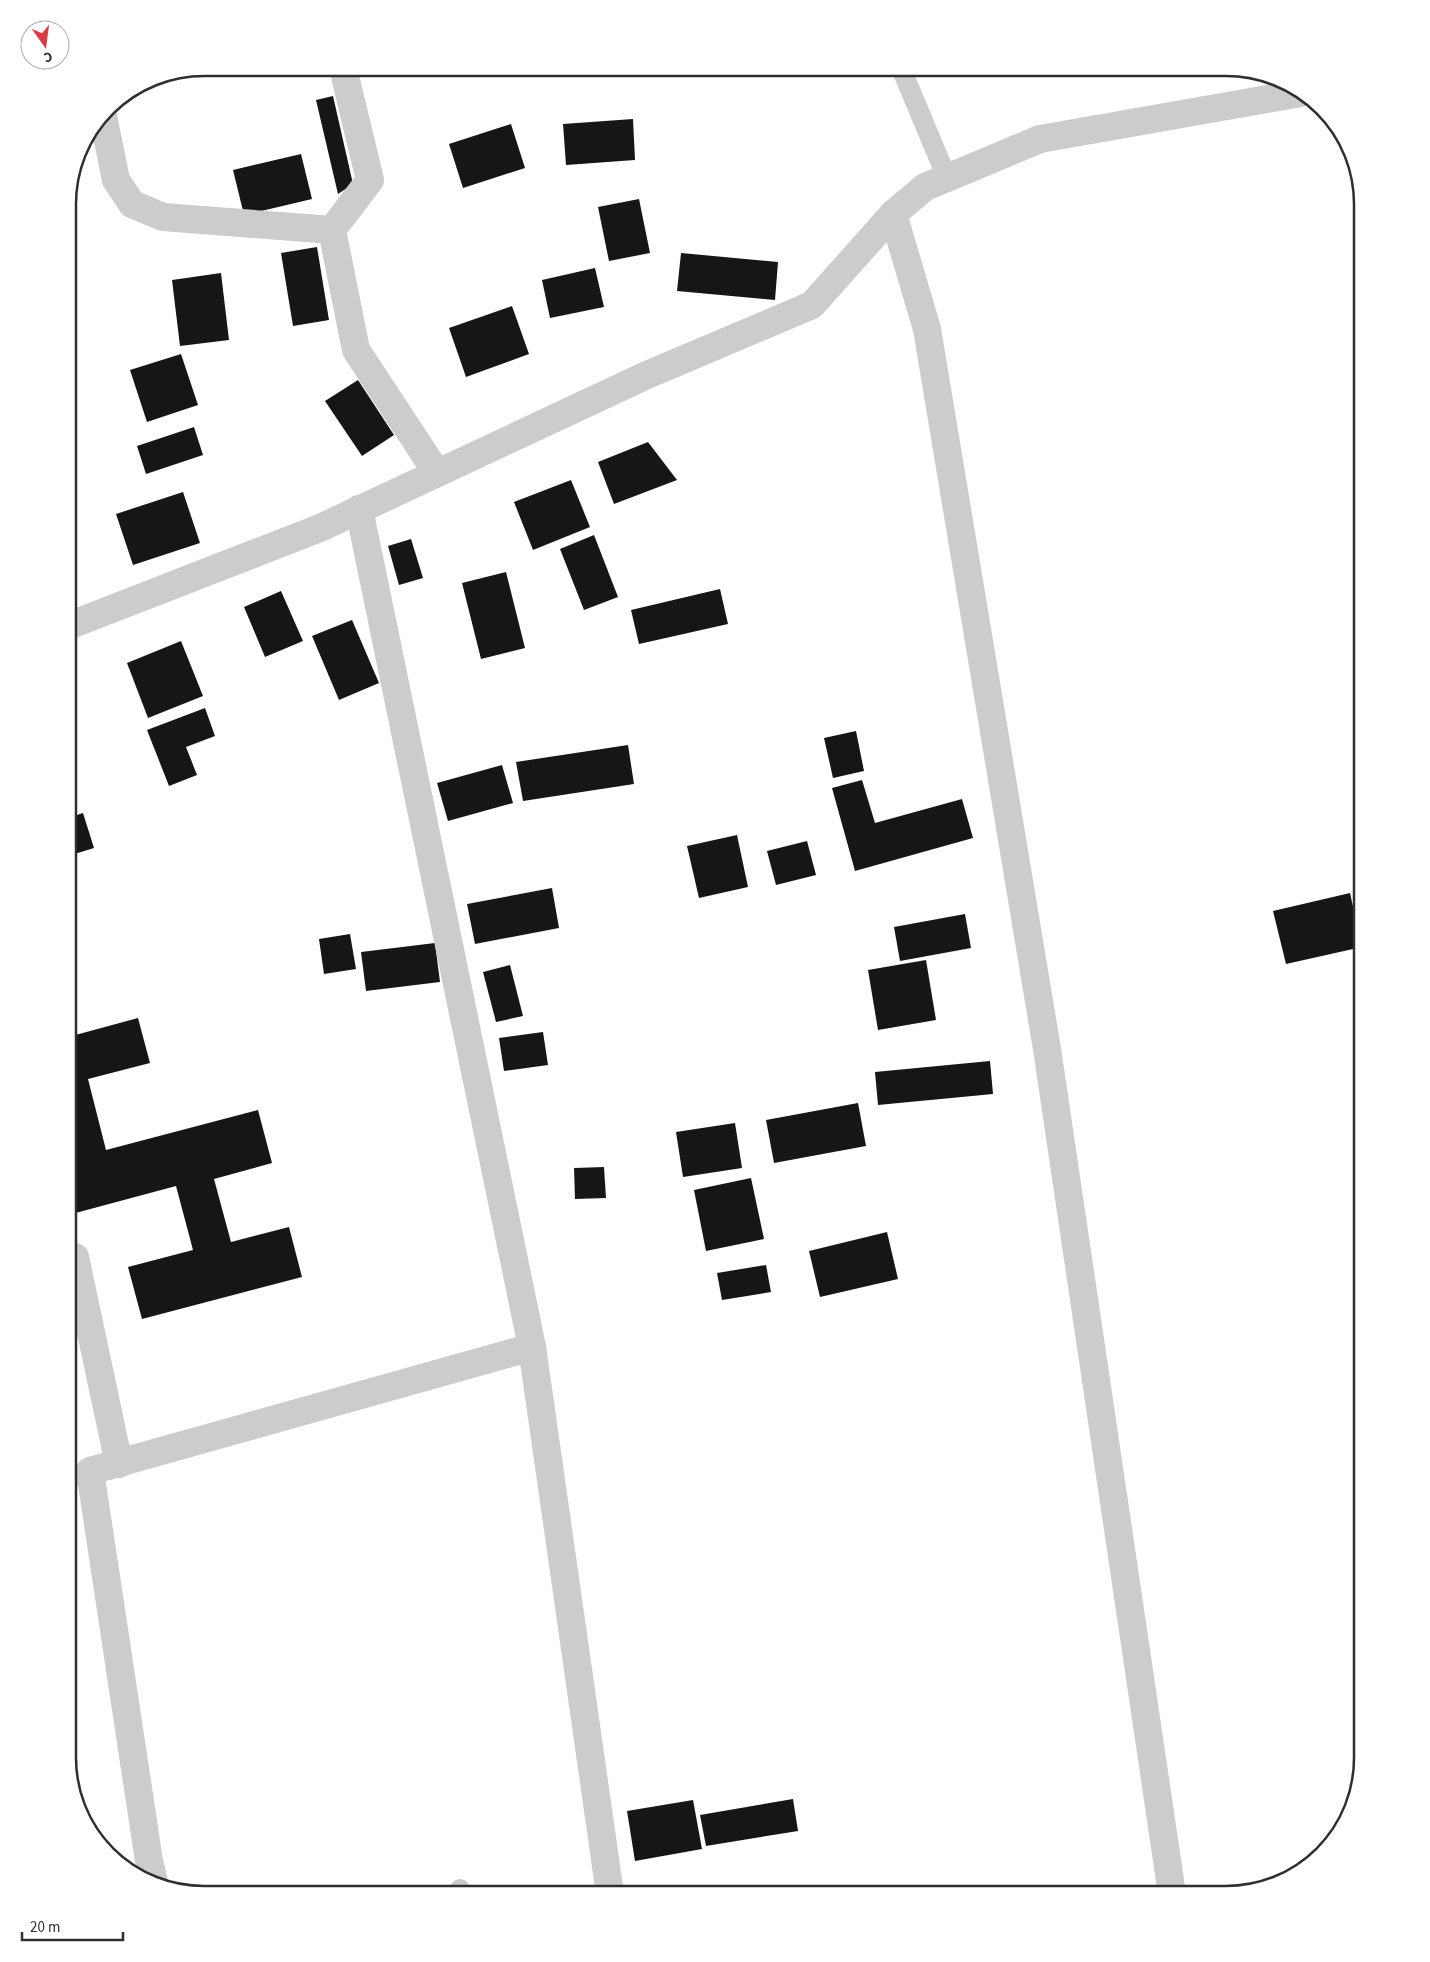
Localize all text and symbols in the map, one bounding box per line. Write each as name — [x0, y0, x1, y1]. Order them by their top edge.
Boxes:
north arrow — [20, 20, 70, 70]
text: С — [42, 46, 54, 67]
scale bar — [22, 1910, 124, 1942]
text: 20 m — [30, 1917, 60, 1938]

